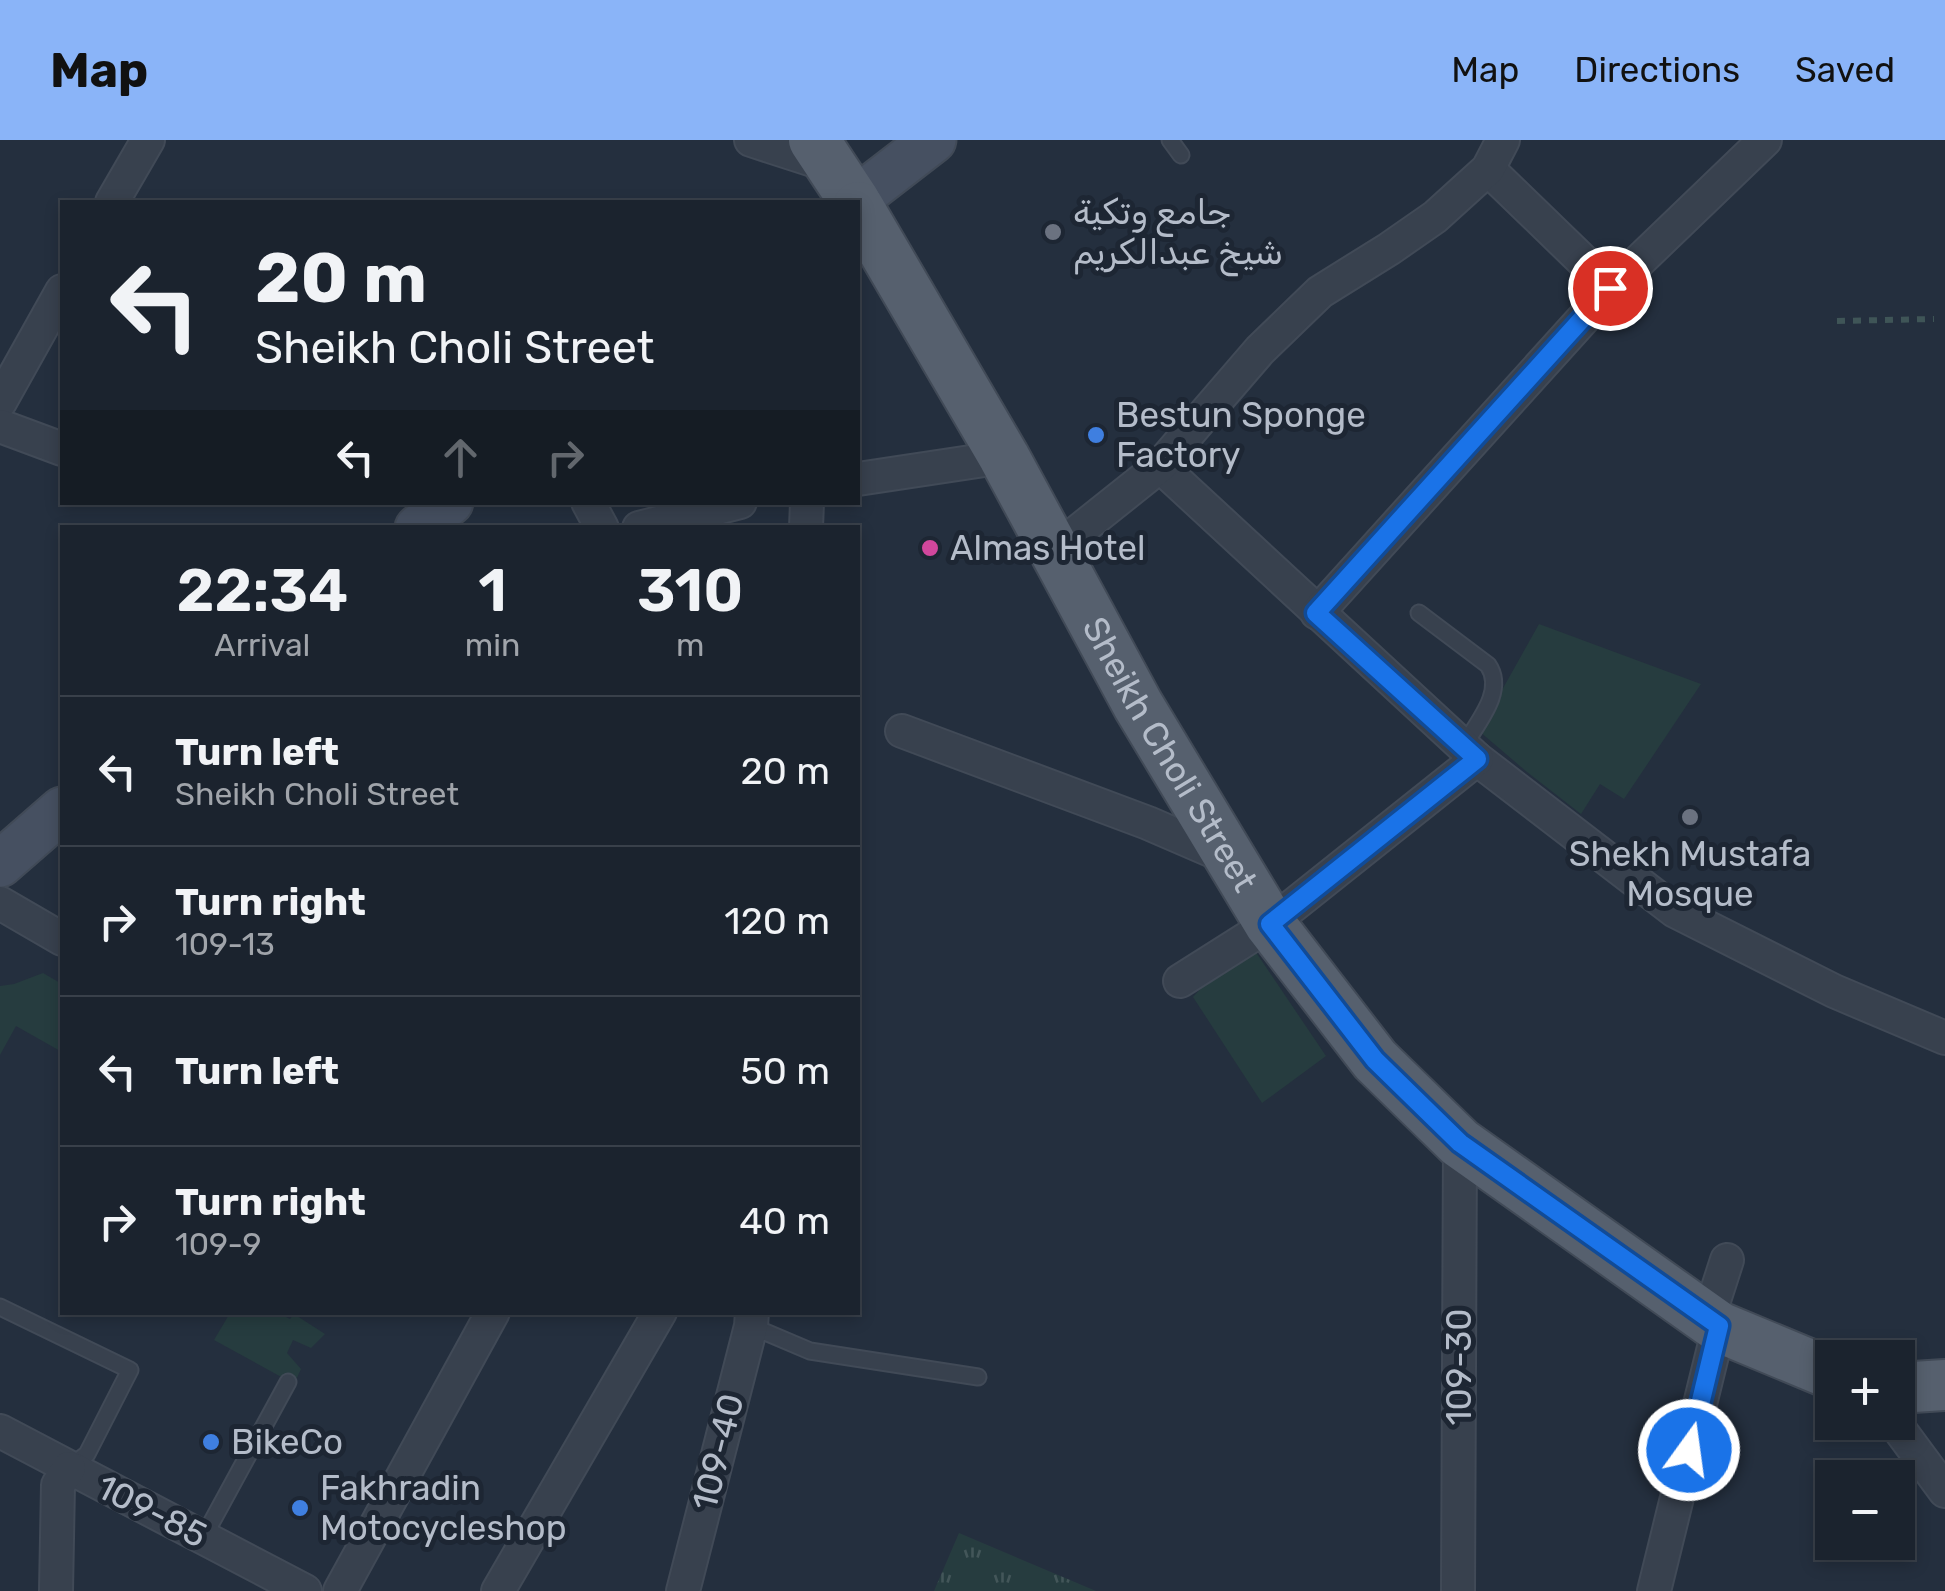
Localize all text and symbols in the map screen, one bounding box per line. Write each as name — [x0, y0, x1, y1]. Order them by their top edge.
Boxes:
text: Map — [50, 42, 148, 99]
text: Map — [1451, 49, 1519, 91]
text: Directions — [1574, 49, 1740, 91]
text: Saved — [1795, 49, 1895, 91]
place label: جامع وتكية شيخ عبدالكريم — [1073, 191, 1283, 277]
marker: جامع وتكية شيخ عبدالكريم — [1042, 221, 1064, 243]
text: 20 m — [255, 237, 427, 320]
icon: left — [90, 240, 220, 370]
pin — [1568, 246, 1653, 331]
icon: arrive — [1583, 261, 1638, 316]
text: Sheikh Choli Street — [255, 321, 654, 374]
place label: Bestun Sponge Factory — [1116, 394, 1366, 476]
marker: Bestun Sponge Factory — [1085, 424, 1107, 446]
icon: left — [328, 430, 383, 485]
icon: ahead — [433, 430, 488, 485]
icon: right — [538, 430, 593, 485]
place label: Almas Hotel — [950, 527, 1146, 569]
marker: Almas Hotel — [919, 537, 941, 559]
text: 22:34 — [177, 555, 348, 626]
text: 1 — [478, 555, 507, 626]
text: 310 — [637, 555, 743, 626]
street label: Sheikh Choli Street — [1074, 610, 1266, 899]
text: Arrival — [214, 626, 310, 664]
text: min — [465, 626, 520, 664]
text: m — [676, 626, 704, 664]
text: Turn left — [175, 729, 339, 775]
icon: left — [90, 744, 145, 799]
text: 20 m — [740, 748, 830, 794]
text: Sheikh Choli Street — [175, 775, 459, 813]
marker: Shekh Mustafa Mosque — [1679, 806, 1701, 828]
place label: Shekh Mustafa Mosque — [1569, 833, 1811, 915]
text: Turn right — [175, 879, 366, 925]
icon: right — [90, 894, 145, 949]
text: 120 m — [724, 898, 830, 944]
text: 109-13 — [175, 925, 275, 963]
icon: left — [90, 1044, 145, 1099]
text: Turn left — [175, 1048, 339, 1094]
text: 50 m — [740, 1048, 830, 1094]
text: Turn right — [175, 1179, 366, 1225]
icon: right — [90, 1194, 145, 1249]
text: 40 m — [739, 1198, 830, 1244]
text: 109-9 — [175, 1225, 262, 1263]
street label: 109-30 — [1438, 1309, 1480, 1425]
map controls — [1815, 1340, 1915, 1560]
button: + — [1815, 1340, 1915, 1440]
street label: 109-40 — [683, 1389, 753, 1515]
position arrow — [1637, 1398, 1741, 1502]
place label: BikeCo — [231, 1421, 343, 1463]
marker: BikeCo — [200, 1431, 222, 1453]
button: − — [1815, 1460, 1915, 1560]
street label: 109-85 — [90, 1466, 214, 1556]
place label: Fakhradin Motocycleshop — [320, 1467, 567, 1549]
marker: Fakhradin Motocycleshop — [289, 1497, 311, 1519]

